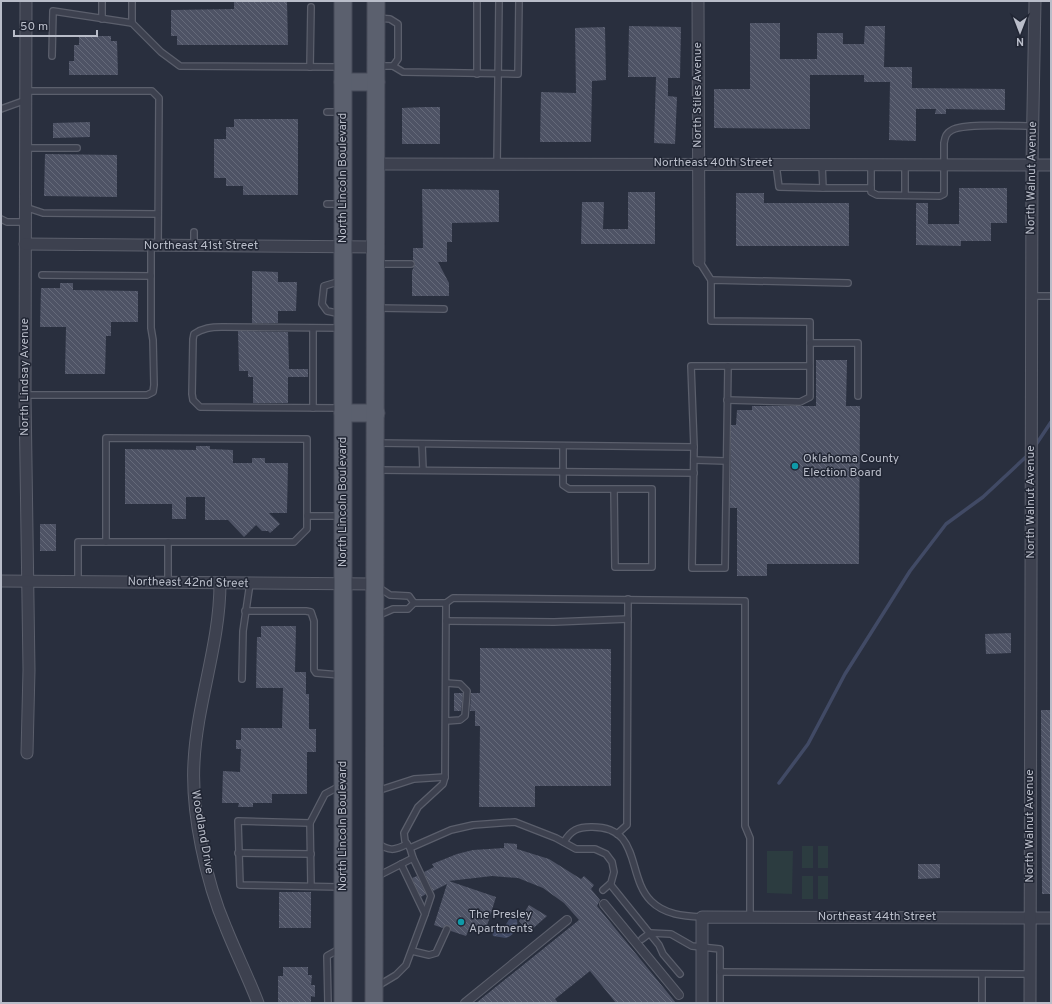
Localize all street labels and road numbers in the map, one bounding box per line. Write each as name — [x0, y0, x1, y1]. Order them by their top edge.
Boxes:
street label: North Stiles Avenue — [690, 42, 706, 148]
street label: North Lincoln Boulevard — [335, 113, 351, 243]
street label: North Walnut Avenue — [1023, 121, 1041, 235]
street label: Northeast 40th Street — [654, 155, 772, 171]
street label: Northeast 41st Street — [144, 238, 258, 254]
street label: North Lindsay Avenue — [17, 318, 33, 436]
street label: North Lincoln Boulevard — [335, 437, 351, 567]
street label: North Walnut Avenue — [1023, 445, 1039, 559]
street label: Northeast 42nd Street — [127, 574, 249, 592]
street label: North Lincoln Boulevard — [335, 761, 351, 891]
street label: North Walnut Avenue — [1022, 769, 1038, 883]
street label: Woodland Drive — [187, 789, 217, 875]
street label: Northeast 44th Street — [818, 909, 936, 925]

